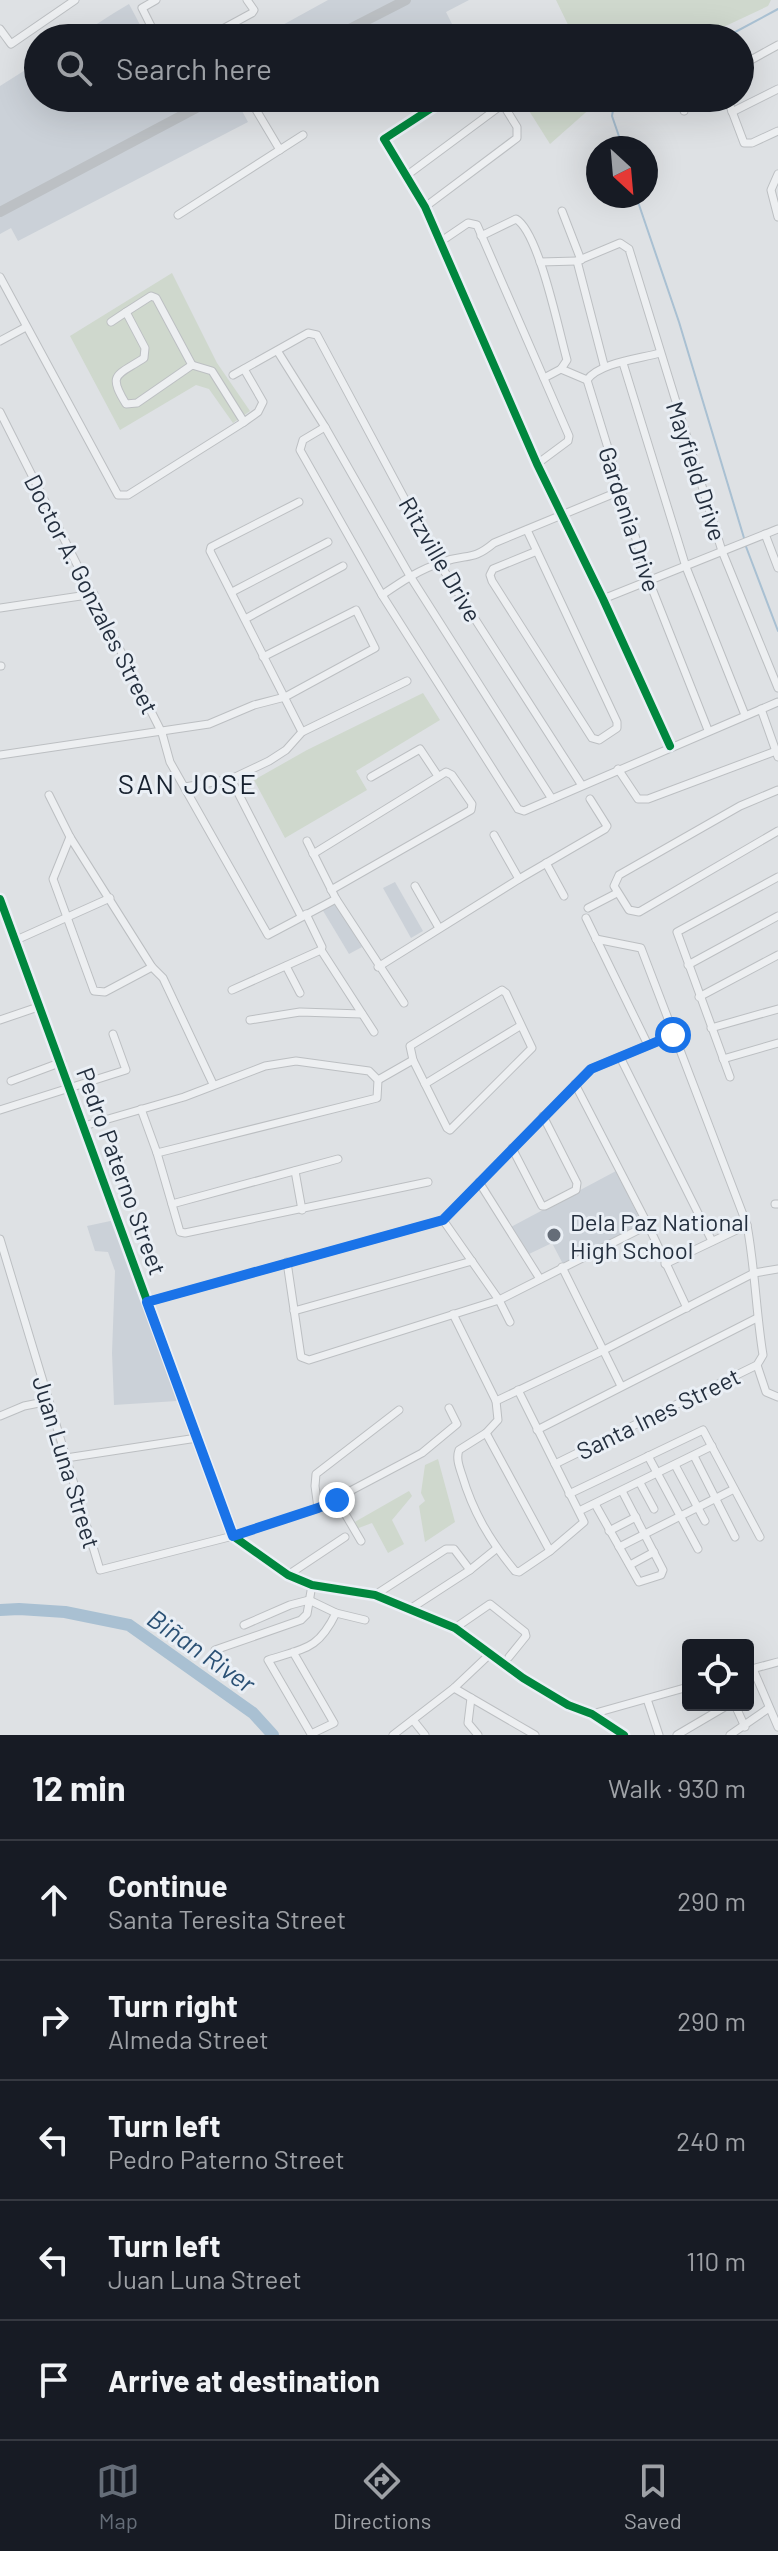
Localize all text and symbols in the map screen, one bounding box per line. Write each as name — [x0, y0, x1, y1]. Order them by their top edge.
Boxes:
search box — [24, 24, 754, 112]
icon: search — [52, 46, 96, 90]
text: Search here — [116, 50, 272, 86]
north arrow — [586, 136, 658, 208]
street label: Mayfield Drive — [661, 398, 733, 544]
street label: Gardenia Drive — [593, 443, 667, 595]
street label: Doctor A. Gonzales Street — [19, 469, 165, 719]
street label: Ritzville Drive — [393, 491, 489, 627]
district label: SAN JOSE — [118, 766, 258, 800]
route start — [655, 1017, 691, 1053]
street label: Pedro Paterno Street — [71, 1063, 173, 1279]
place label: Dela Paz National High School — [570, 1207, 749, 1264]
marker: Dela Paz National High School — [545, 1226, 563, 1244]
street label: Santa Ines Street — [571, 1361, 745, 1465]
street label: Juan Luna Street — [27, 1372, 107, 1552]
route end — [319, 1482, 355, 1518]
water label: Biñan River — [142, 1602, 262, 1699]
map controls — [682, 1639, 754, 1711]
button: locate — [682, 1639, 754, 1711]
text: 12 min — [32, 1767, 126, 1808]
text: Walk · 930 m — [608, 1772, 746, 1803]
text: Continue — [108, 1867, 228, 1903]
icon: ahead — [32, 1878, 76, 1922]
text: 290 m — [677, 1885, 746, 1916]
text: Santa Teresita Street — [108, 1903, 346, 1934]
text: Turn right — [108, 1987, 238, 2023]
icon: right — [32, 1998, 76, 2042]
text: 290 m — [677, 2005, 746, 2036]
text: Almeda Street — [108, 2023, 269, 2054]
text: Turn left — [108, 2107, 221, 2143]
icon: left — [32, 2118, 76, 2162]
text: 240 m — [676, 2125, 746, 2156]
text: Pedro Paterno Street — [108, 2143, 345, 2174]
text: Turn left — [108, 2227, 221, 2263]
icon: left — [32, 2238, 76, 2282]
text: 110 m — [686, 2245, 746, 2276]
text: Juan Luna Street — [108, 2263, 302, 2294]
icon: arrive — [32, 2358, 76, 2402]
text: Arrive at destination — [108, 2362, 380, 2398]
tab: Map — [96, 2459, 140, 2533]
tab: Directions — [333, 2459, 431, 2533]
tab: Saved — [624, 2459, 682, 2533]

